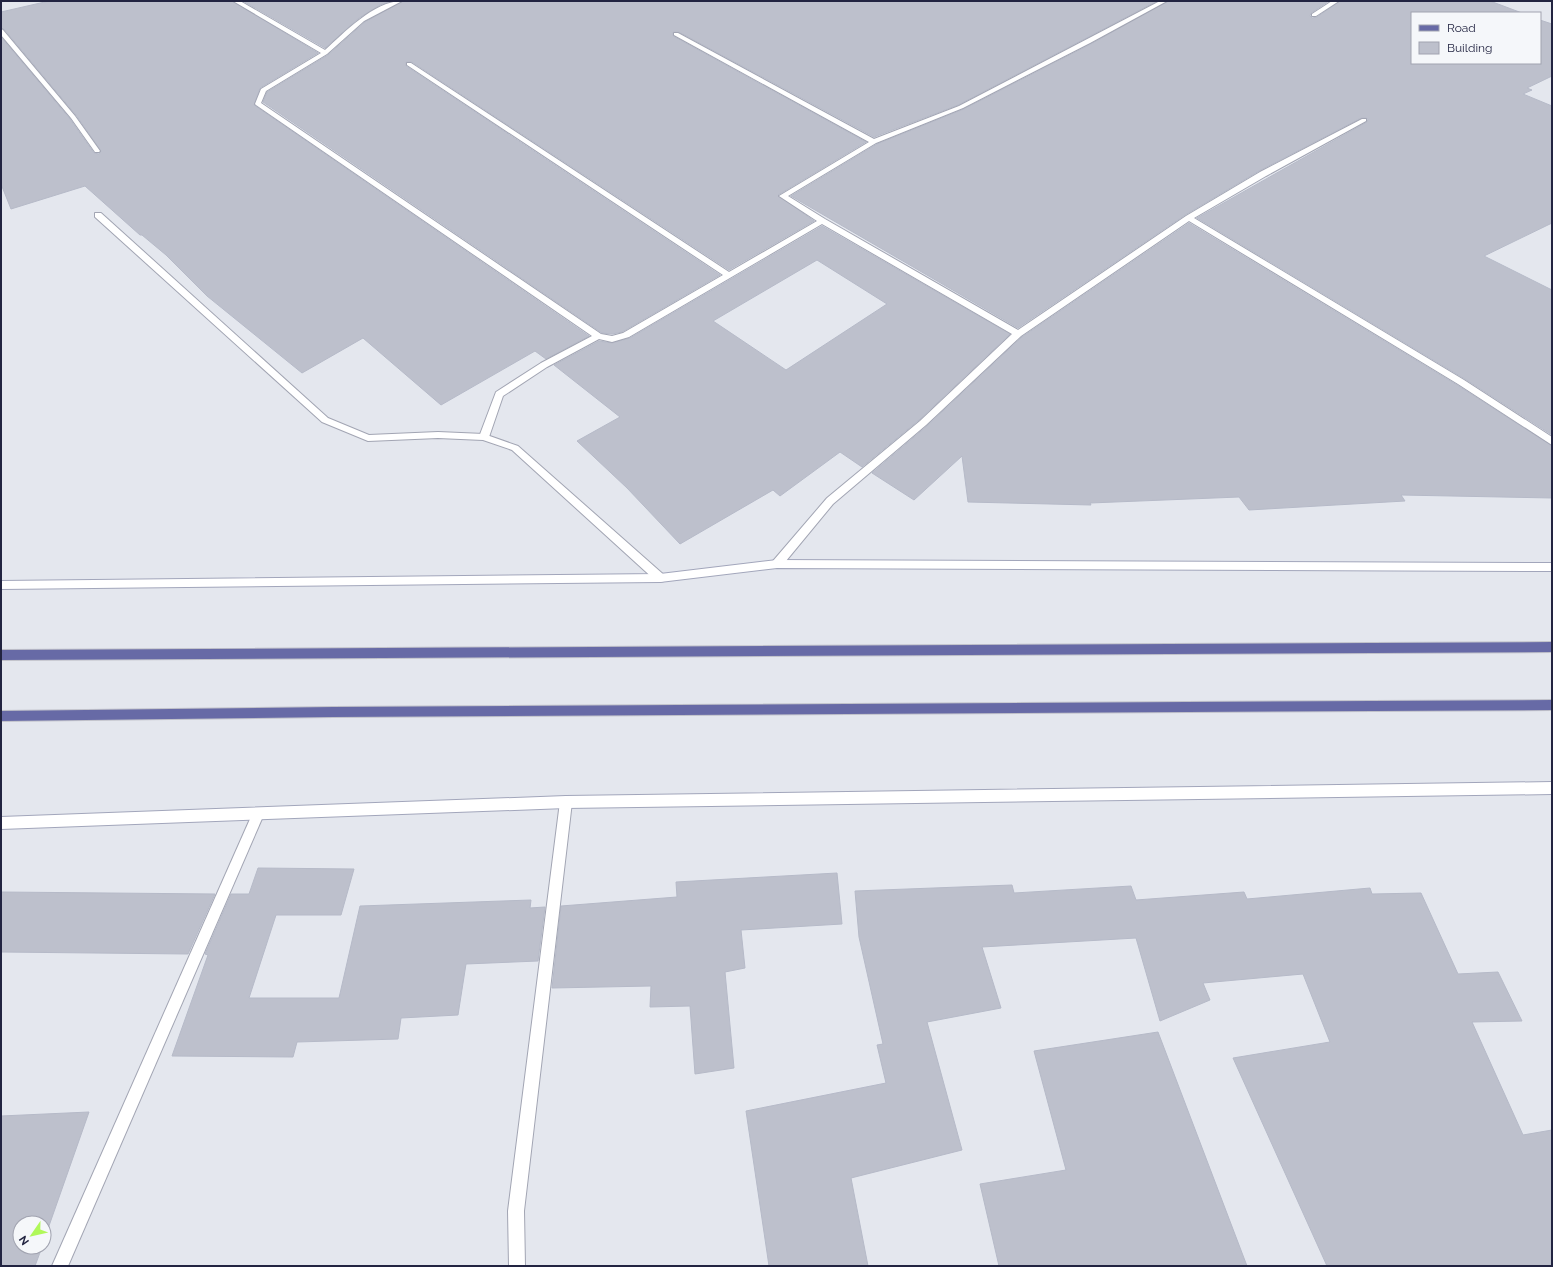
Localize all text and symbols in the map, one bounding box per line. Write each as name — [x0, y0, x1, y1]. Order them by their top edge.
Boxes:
legend — [1411, 12, 1541, 64]
text: Road — [1447, 21, 1476, 35]
text: Building — [1447, 41, 1493, 55]
north arrow — [12, 1215, 52, 1255]
text: N — [16, 1233, 32, 1247]

